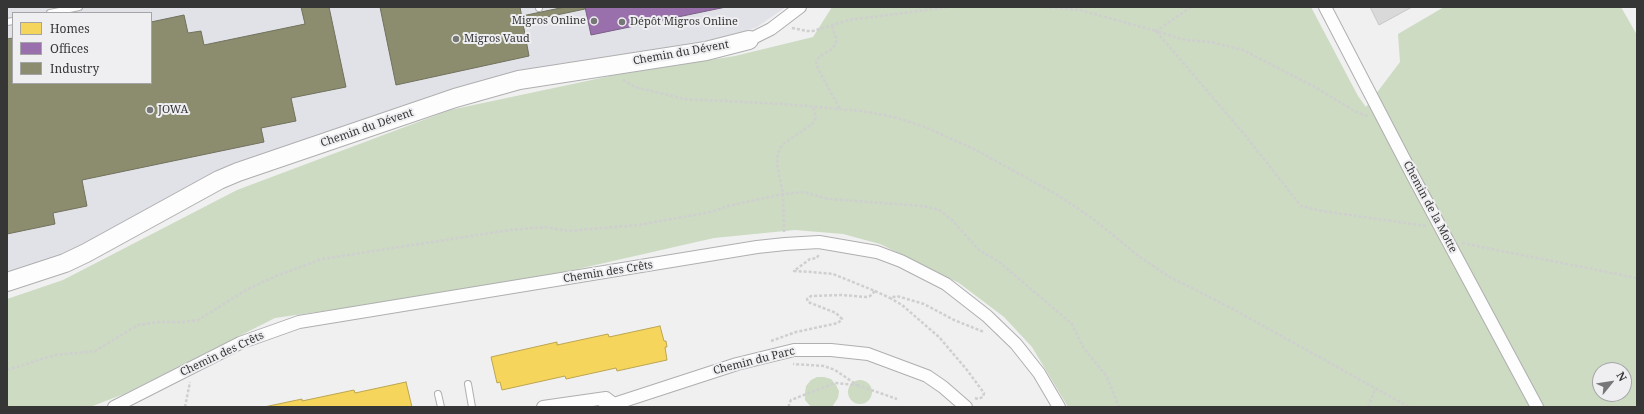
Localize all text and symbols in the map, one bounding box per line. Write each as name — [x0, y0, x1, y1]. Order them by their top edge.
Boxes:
legend — [12, 12, 152, 84]
place label: Migros Online — [512, 14, 586, 28]
place label: Dépôt Migros Online — [630, 15, 738, 29]
marker: Migros Online — [589, 16, 599, 26]
marker: Dépôt Migros Online — [617, 17, 627, 27]
text: Homes — [50, 20, 90, 37]
place label: Migros Vaud — [464, 32, 530, 46]
marker: Migros Vaud — [451, 34, 461, 44]
street label: Chemin du Dévent — [632, 38, 730, 68]
text: Offices — [50, 40, 89, 57]
text: Industry — [50, 60, 99, 77]
place label: JOWA — [158, 103, 188, 117]
marker: JOWA — [145, 105, 155, 115]
street label: Chemin du Dévent — [319, 106, 415, 150]
street label: Chemin de la Motte — [1400, 159, 1460, 255]
street label: Chemin des Crêts — [562, 258, 654, 286]
street label: Chemin des Crêts — [178, 329, 266, 379]
street label: Chemin du Parc — [712, 344, 796, 378]
north arrow — [1592, 362, 1632, 402]
text: N — [1613, 369, 1631, 384]

